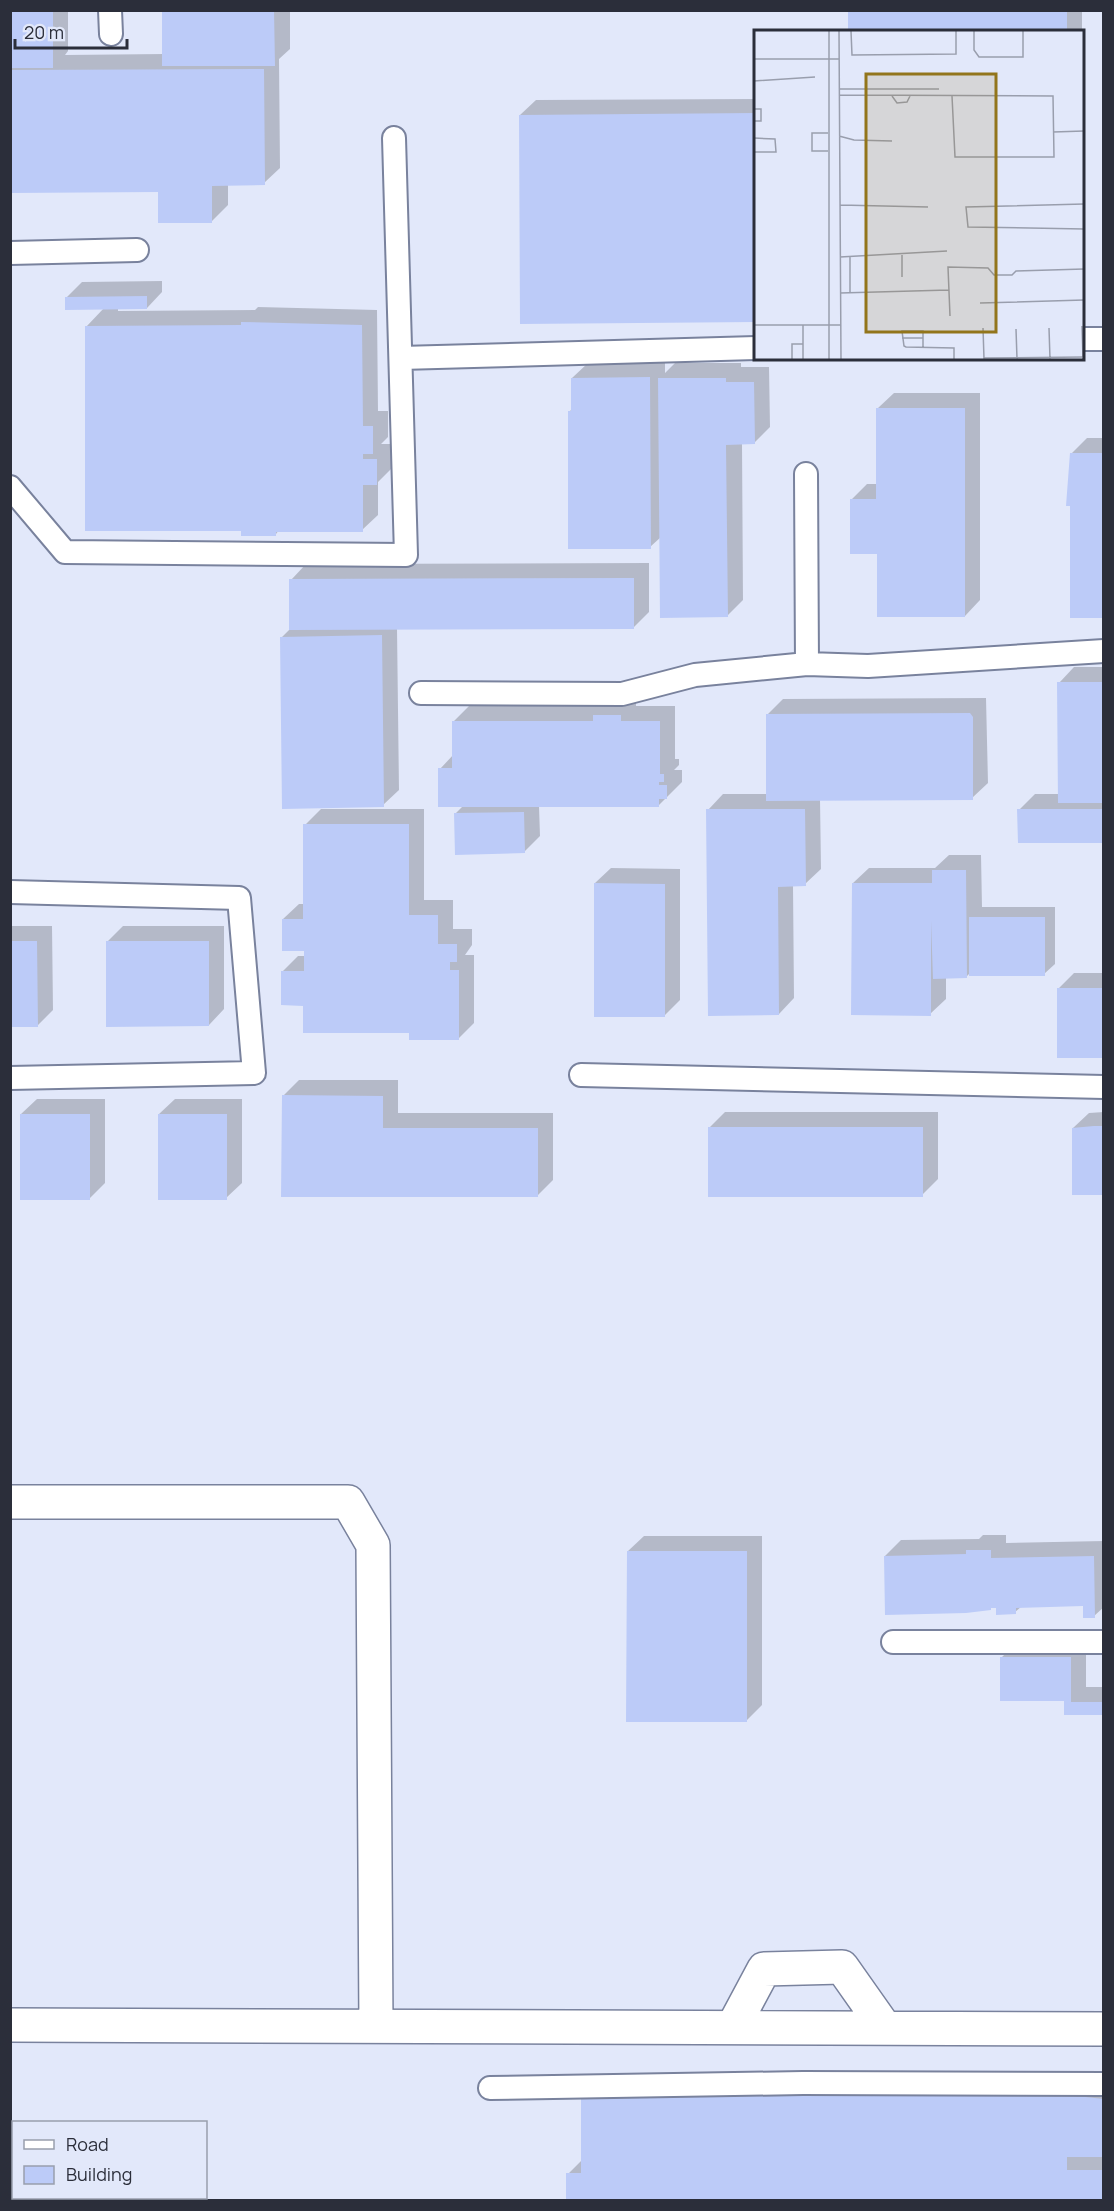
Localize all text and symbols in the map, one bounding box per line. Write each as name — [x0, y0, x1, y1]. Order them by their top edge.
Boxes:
scale bar — [15, 12, 128, 50]
text: 20 m — [24, 20, 64, 44]
inset map — [754, 30, 1084, 360]
legend — [12, 2121, 207, 2199]
text: Road — [66, 2132, 109, 2156]
text: Building — [66, 2162, 132, 2186]

